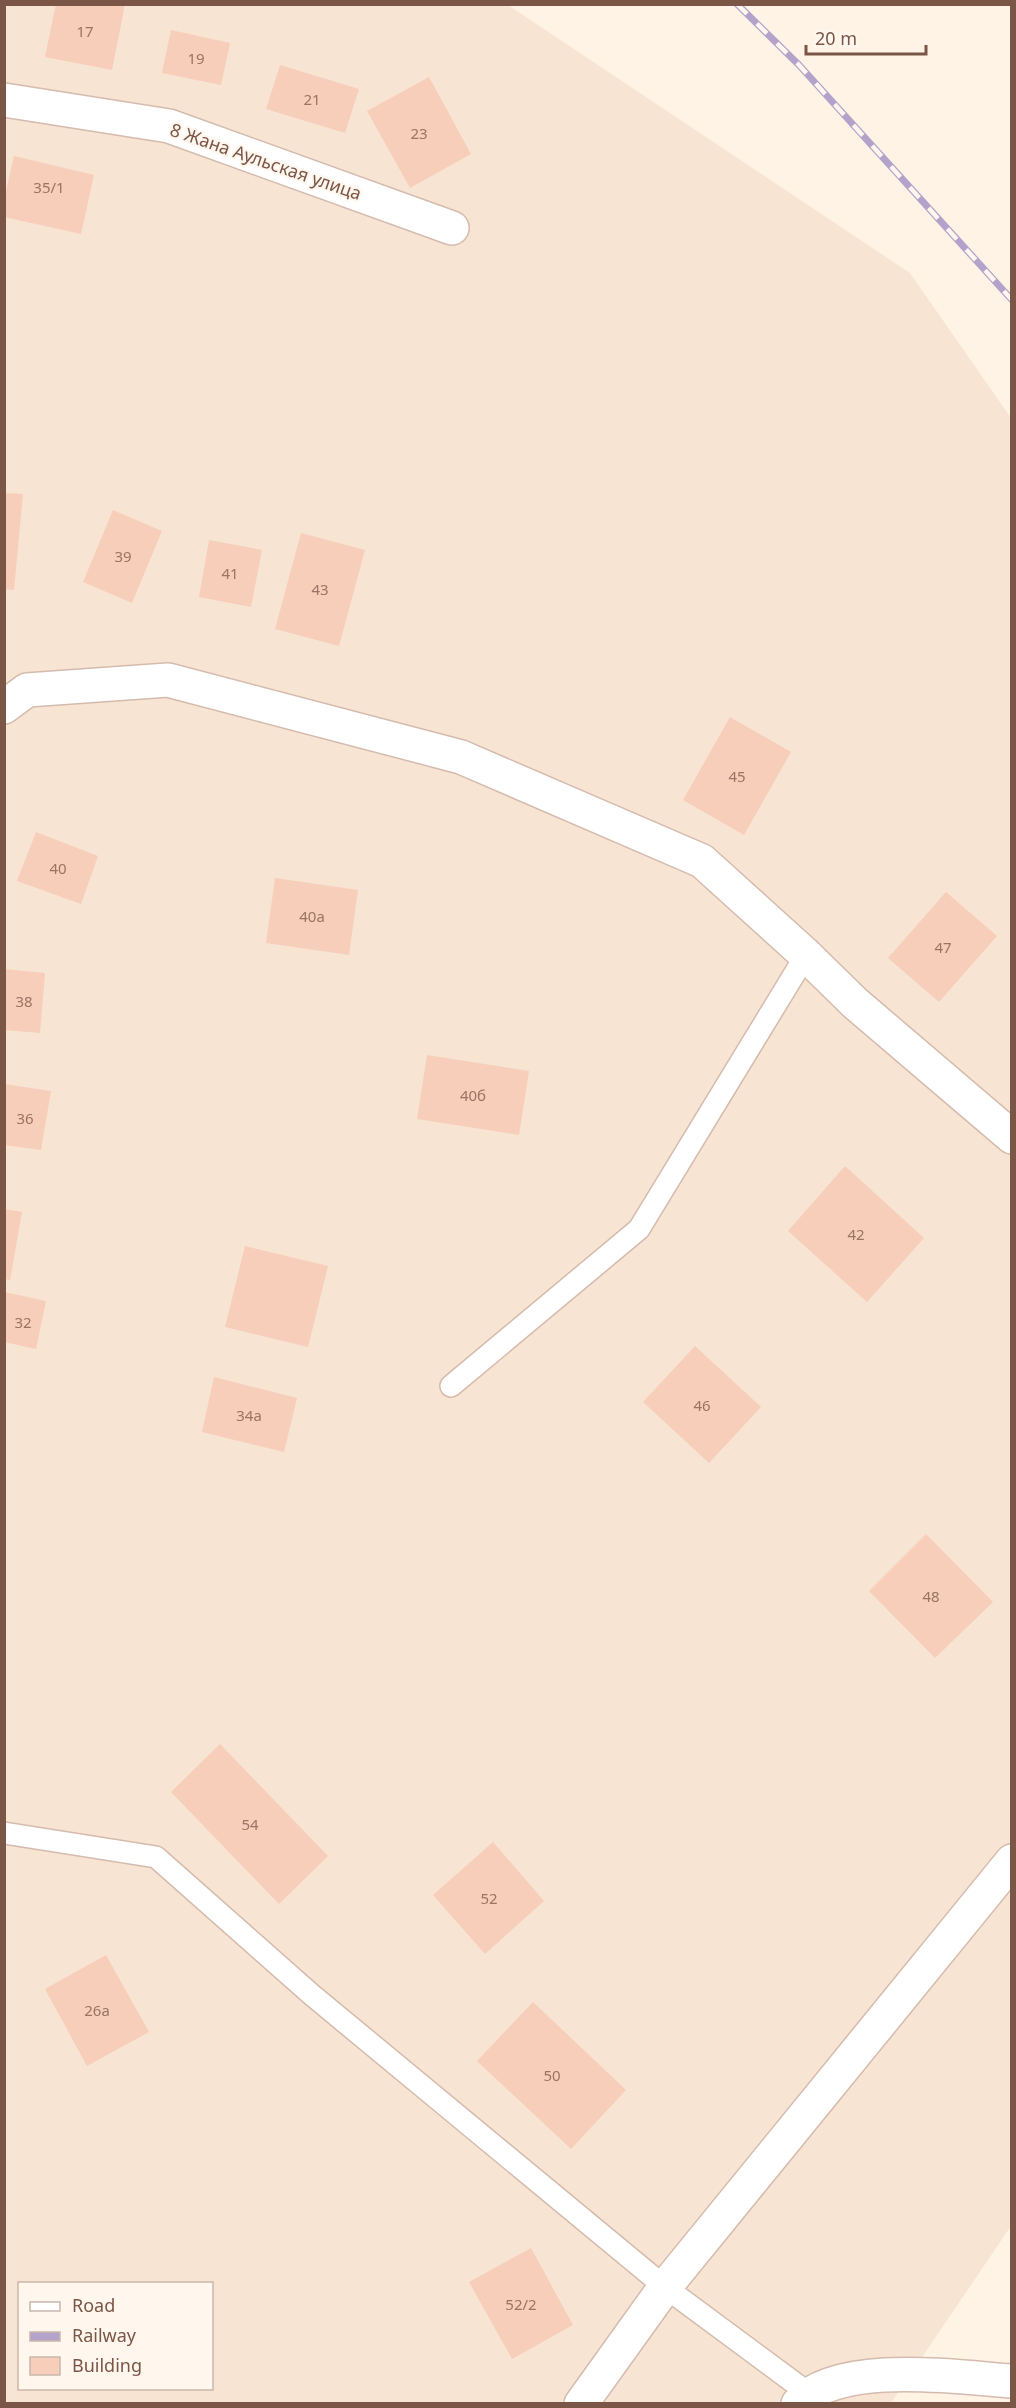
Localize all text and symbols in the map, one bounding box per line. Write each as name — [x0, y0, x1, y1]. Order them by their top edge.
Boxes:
scale bar — [806, 18, 926, 56]
house number: 17 — [76, 21, 94, 41]
text: 20 m — [815, 26, 857, 50]
house number: 19 — [187, 48, 205, 68]
house number: 21 — [303, 89, 321, 109]
street label: 8 Жана Аульская улица — [167, 117, 365, 205]
house number: 23 — [410, 123, 428, 143]
house number: 35/1 — [33, 177, 65, 197]
house number: 39 — [114, 546, 132, 566]
house number: 41 — [221, 563, 239, 583]
house number: 43 — [311, 579, 329, 599]
house number: 45 — [728, 766, 746, 786]
house number: 40 — [49, 858, 67, 878]
house number: 40а — [299, 906, 325, 926]
house number: 47 — [934, 937, 952, 957]
house number: 38 — [15, 991, 33, 1011]
house number: 40б — [460, 1085, 486, 1105]
house number: 36 — [16, 1108, 34, 1128]
house number: 42 — [847, 1224, 865, 1244]
house number: 32 — [14, 1312, 32, 1332]
house number: 46 — [693, 1395, 711, 1415]
house number: 34а — [236, 1405, 262, 1425]
house number: 48 — [922, 1586, 940, 1606]
house number: 54 — [241, 1814, 259, 1834]
house number: 52 — [480, 1888, 498, 1908]
house number: 26а — [84, 2000, 110, 2020]
house number: 50 — [543, 2065, 561, 2085]
legend — [18, 2282, 213, 2390]
text: Road — [72, 2293, 115, 2317]
house number: 52/2 — [505, 2294, 537, 2314]
text: Railway — [72, 2323, 137, 2347]
text: Building — [72, 2353, 142, 2377]

